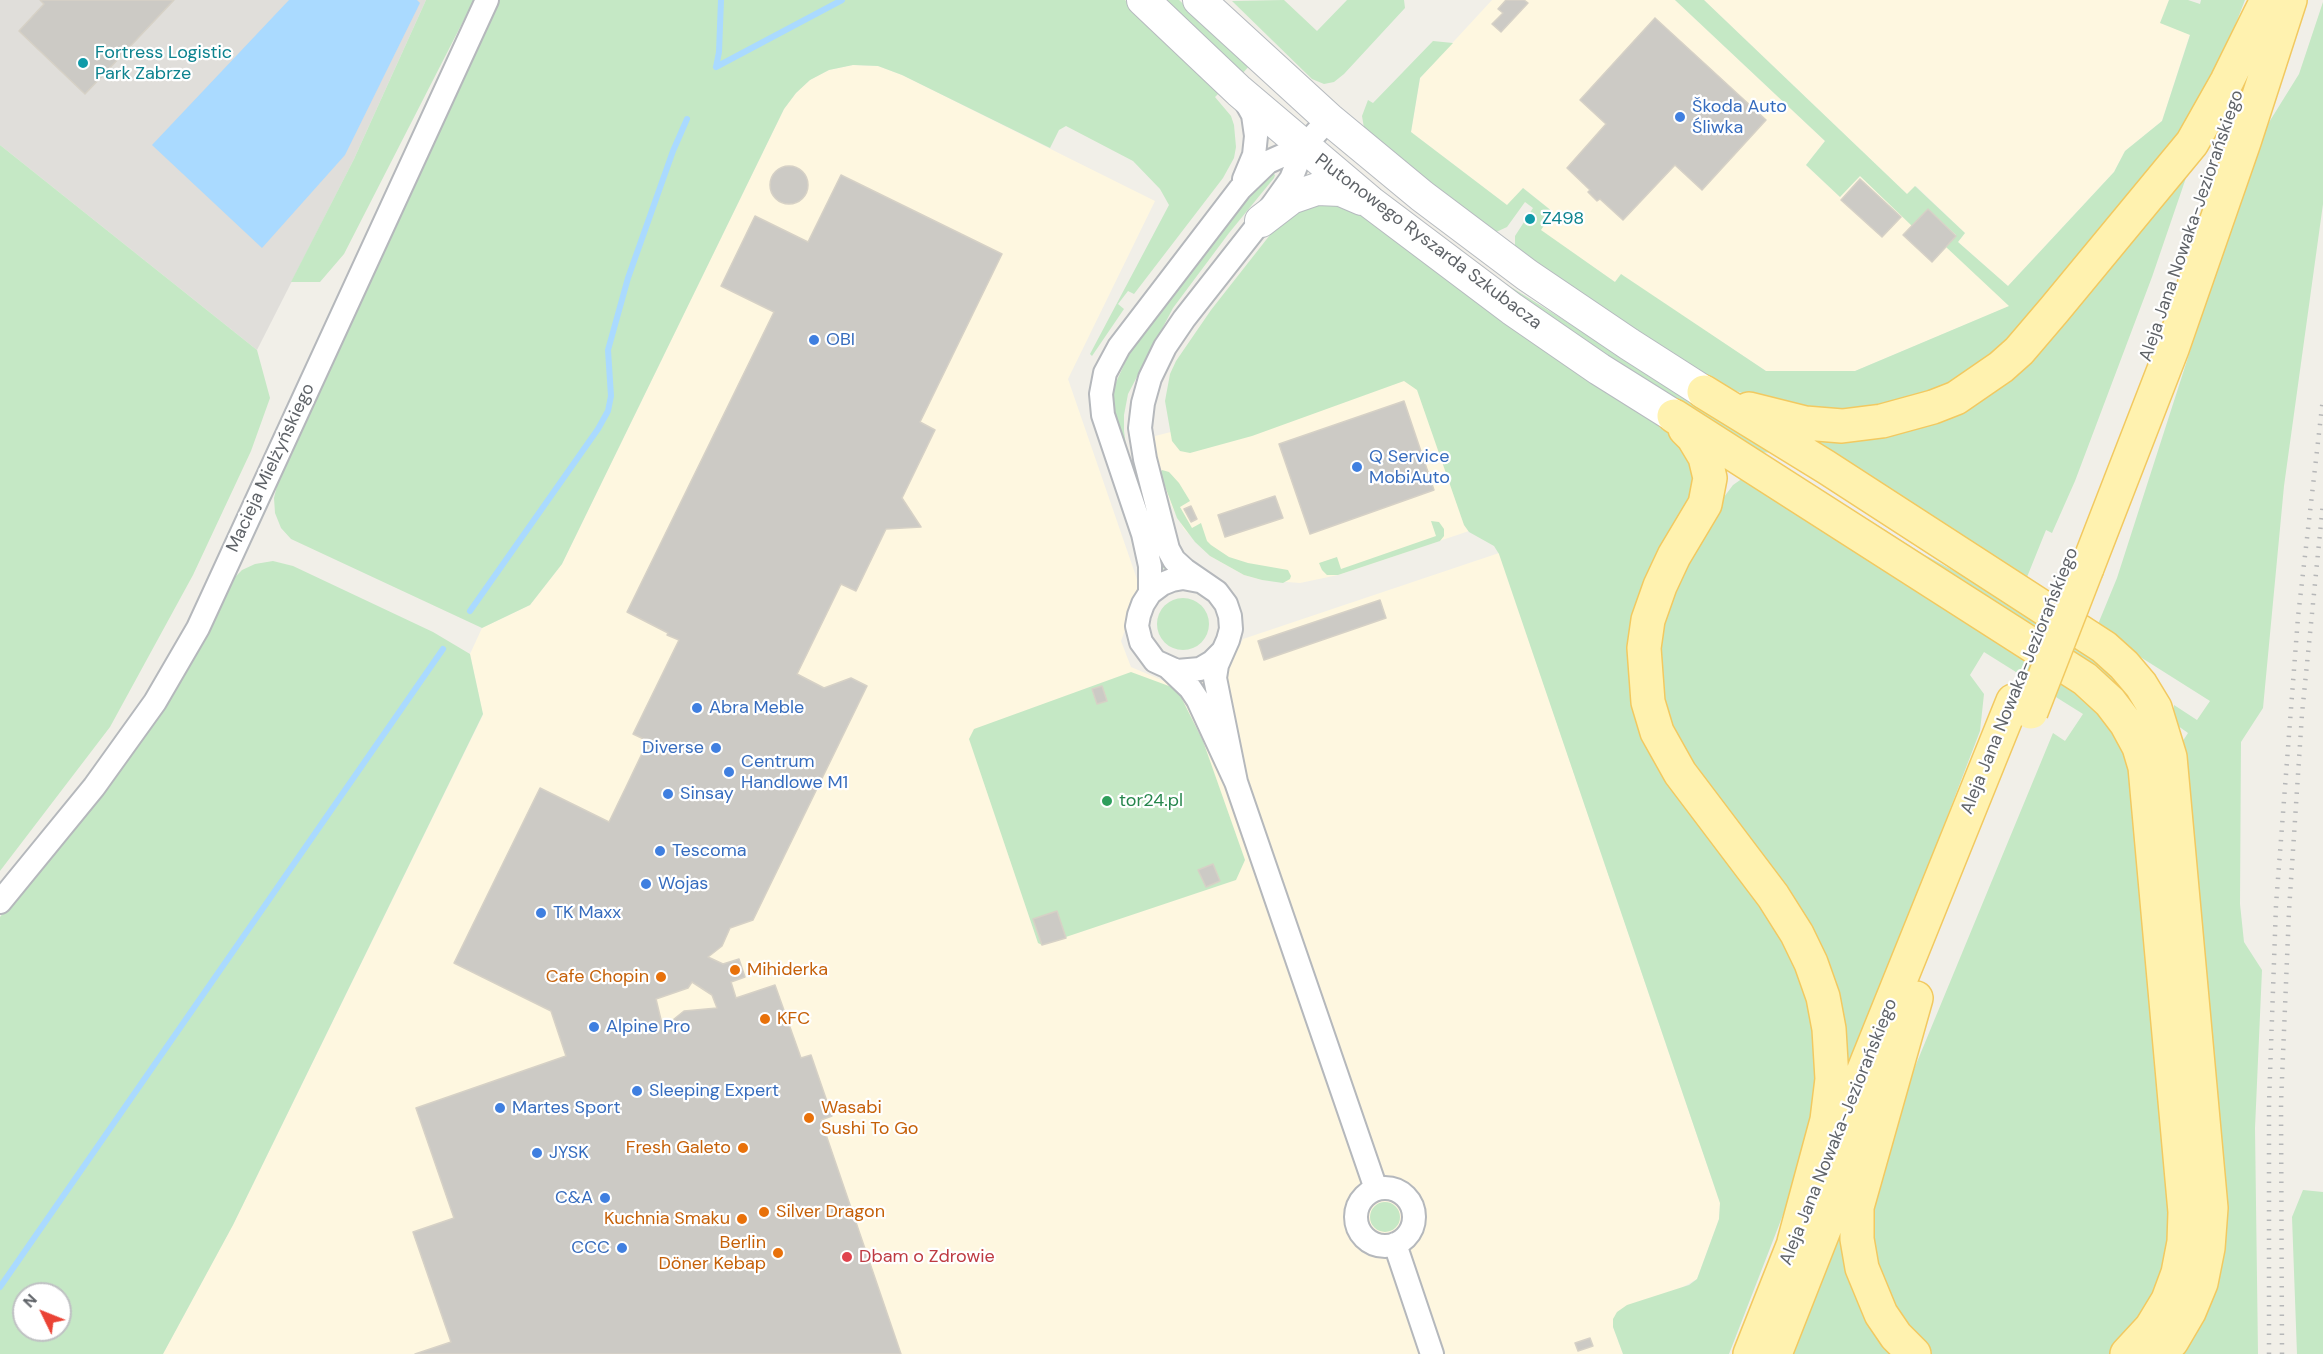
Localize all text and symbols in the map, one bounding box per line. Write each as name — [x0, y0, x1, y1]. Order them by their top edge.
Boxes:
place label: Fortress Logistic Park Zabrze — [95, 42, 232, 84]
marker: Fortress Logistic Park Zabrze — [76, 56, 90, 70]
street label: Aleja Jana Nowaka-Jeziorańskiego — [2135, 87, 2249, 365]
place label: Škoda Auto Śliwka — [1692, 96, 1787, 138]
marker: Škoda Auto Śliwka — [1673, 110, 1687, 124]
street label: Plutonowego Ryszarda Szkubacza — [1310, 150, 1546, 334]
place label: Z498 — [1542, 208, 1584, 230]
marker: Z498 — [1523, 212, 1537, 226]
place label: OBI — [826, 329, 855, 351]
marker: OBI — [807, 333, 821, 347]
street label: Macieja Mielżyńskiego — [222, 380, 320, 556]
place label: Q Service MobiAuto — [1369, 446, 1450, 488]
marker: Q Service MobiAuto — [1350, 460, 1364, 474]
street label: Aleja Jana Nowaka-Jeziorańskiego — [1956, 545, 2084, 817]
place label: Abra Meble — [709, 697, 804, 719]
marker: Abra Meble — [690, 701, 704, 715]
place label: Diverse — [642, 737, 704, 759]
marker: Diverse — [709, 741, 723, 755]
place label: Centrum Handlowe M1 — [741, 751, 848, 794]
marker: Centrum Handlowe M1 — [722, 765, 736, 779]
place label: Sinsay — [680, 783, 734, 805]
marker: Sinsay — [661, 787, 675, 801]
place label: tor24.pl — [1119, 790, 1183, 812]
marker: tor24.pl — [1100, 794, 1114, 808]
place label: Tescoma — [672, 840, 747, 862]
marker: Tescoma — [653, 844, 667, 858]
place label: Wojas — [658, 873, 708, 895]
marker: Wojas — [639, 877, 653, 891]
place label: TK Maxx — [553, 902, 621, 924]
marker: TK Maxx — [534, 906, 548, 920]
place label: Mihiderka — [747, 959, 828, 981]
marker: Mihiderka — [728, 963, 742, 977]
place label: Cafe Chopin — [546, 966, 649, 988]
marker: Cafe Chopin — [654, 970, 668, 984]
street label: Aleja Jana Nowaka-Jeziorańskiego — [1775, 996, 1903, 1268]
place label: KFC — [777, 1008, 810, 1030]
marker: KFC — [758, 1012, 772, 1026]
place label: Alpine Pro — [606, 1016, 690, 1038]
marker: Alpine Pro — [587, 1020, 601, 1034]
place label: Sleeping Expert — [649, 1080, 779, 1102]
marker: Sleeping Expert — [630, 1084, 644, 1098]
place label: Martes Sport — [512, 1097, 621, 1119]
place label: Wasabi Sushi To Go — [821, 1097, 919, 1140]
marker: Martes Sport — [493, 1101, 507, 1115]
marker: Wasabi Sushi To Go — [802, 1111, 816, 1125]
place label: Fresh Galeto — [626, 1137, 731, 1159]
marker: Fresh Galeto — [736, 1141, 750, 1155]
place label: JYSK — [549, 1142, 589, 1164]
marker: JYSK — [530, 1146, 544, 1160]
place label: C&A — [555, 1187, 593, 1209]
marker: C&A — [598, 1191, 612, 1205]
place label: Silver Dragon — [776, 1201, 885, 1223]
marker: Silver Dragon — [757, 1205, 771, 1219]
place label: Kuchnia Smaku — [604, 1208, 730, 1230]
marker: Kuchnia Smaku — [735, 1212, 749, 1226]
place label: Berlin Döner Kebap — [658, 1232, 766, 1274]
place label: CCC — [571, 1237, 610, 1259]
marker: CCC — [615, 1241, 629, 1255]
marker: Berlin Döner Kebap — [771, 1246, 785, 1260]
place label: Dbam o Zdrowie — [859, 1246, 995, 1268]
marker: Dbam o Zdrowie — [840, 1250, 854, 1264]
north arrow — [12, 1282, 72, 1342]
text: N — [18, 1289, 42, 1312]

